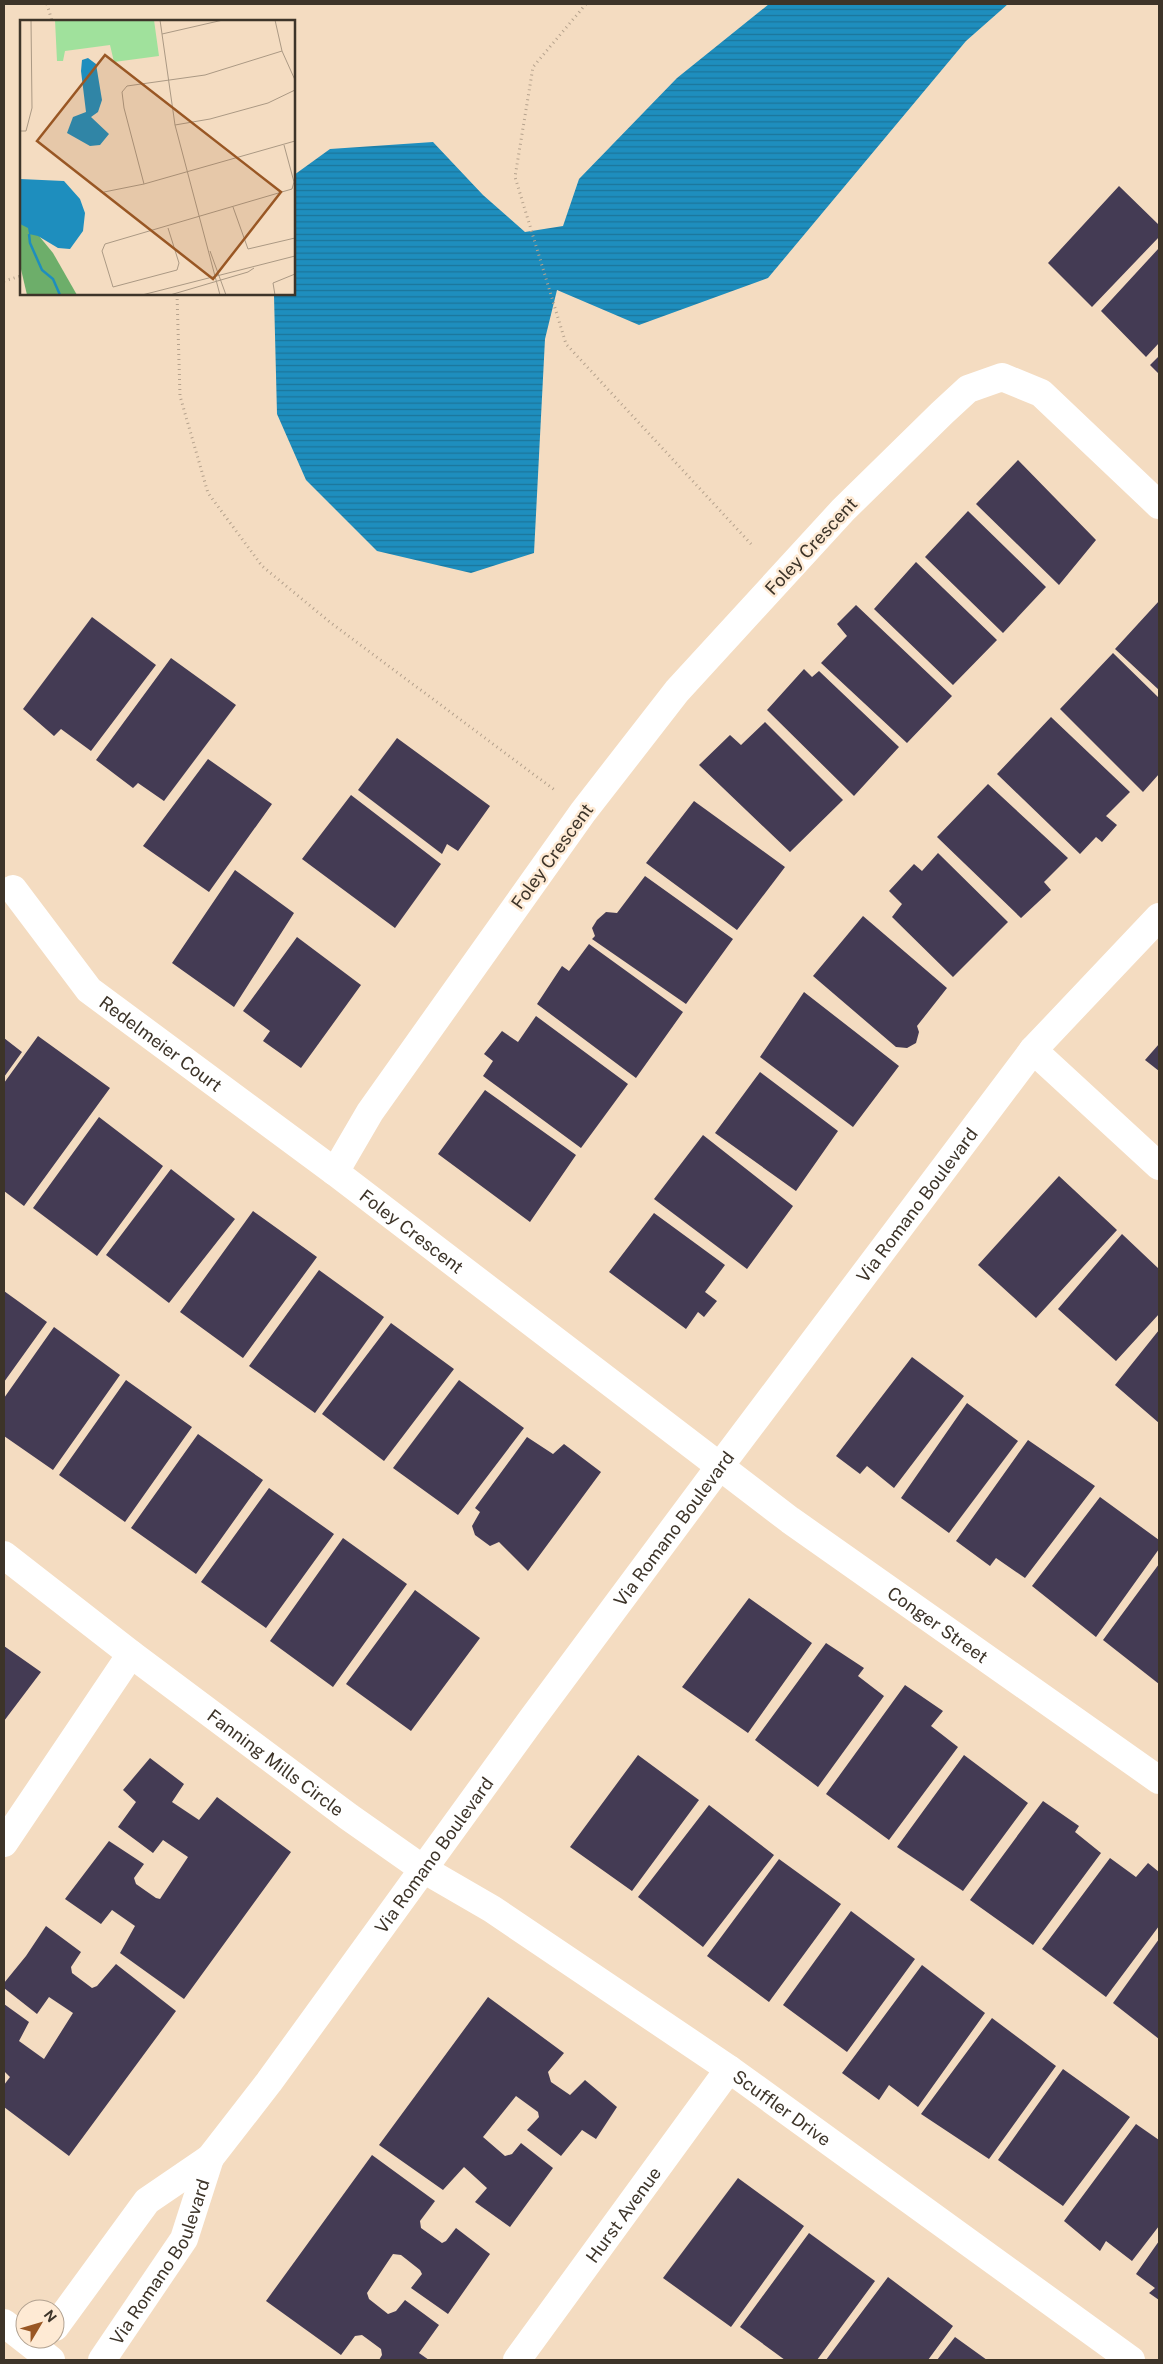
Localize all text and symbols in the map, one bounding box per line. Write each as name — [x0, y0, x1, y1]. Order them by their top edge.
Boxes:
inset map — [20, 20, 295, 295]
street label: Foley Crescent — [761, 493, 861, 599]
street label: Foley Crescent — [507, 799, 597, 913]
street label: Redelmeier Court — [96, 991, 226, 1096]
street label: Via Romano Boulevard — [852, 1123, 981, 1286]
street label: Foley Crescent — [356, 1185, 468, 1277]
street label: Via Romano Boulevard — [609, 1447, 738, 1610]
street label: Conger Street — [884, 1582, 992, 1667]
street label: Fanning Mills Circle — [204, 1705, 348, 1820]
street label: Via Romano Boulevard — [370, 1773, 497, 1937]
street label: Scuffler Drive — [729, 2065, 835, 2150]
street label: Hurst Avenue — [581, 2162, 665, 2267]
street label: Via Romano Boulevard — [105, 2176, 213, 2348]
north arrow — [15, 2299, 65, 2349]
text: N — [41, 2307, 60, 2325]

